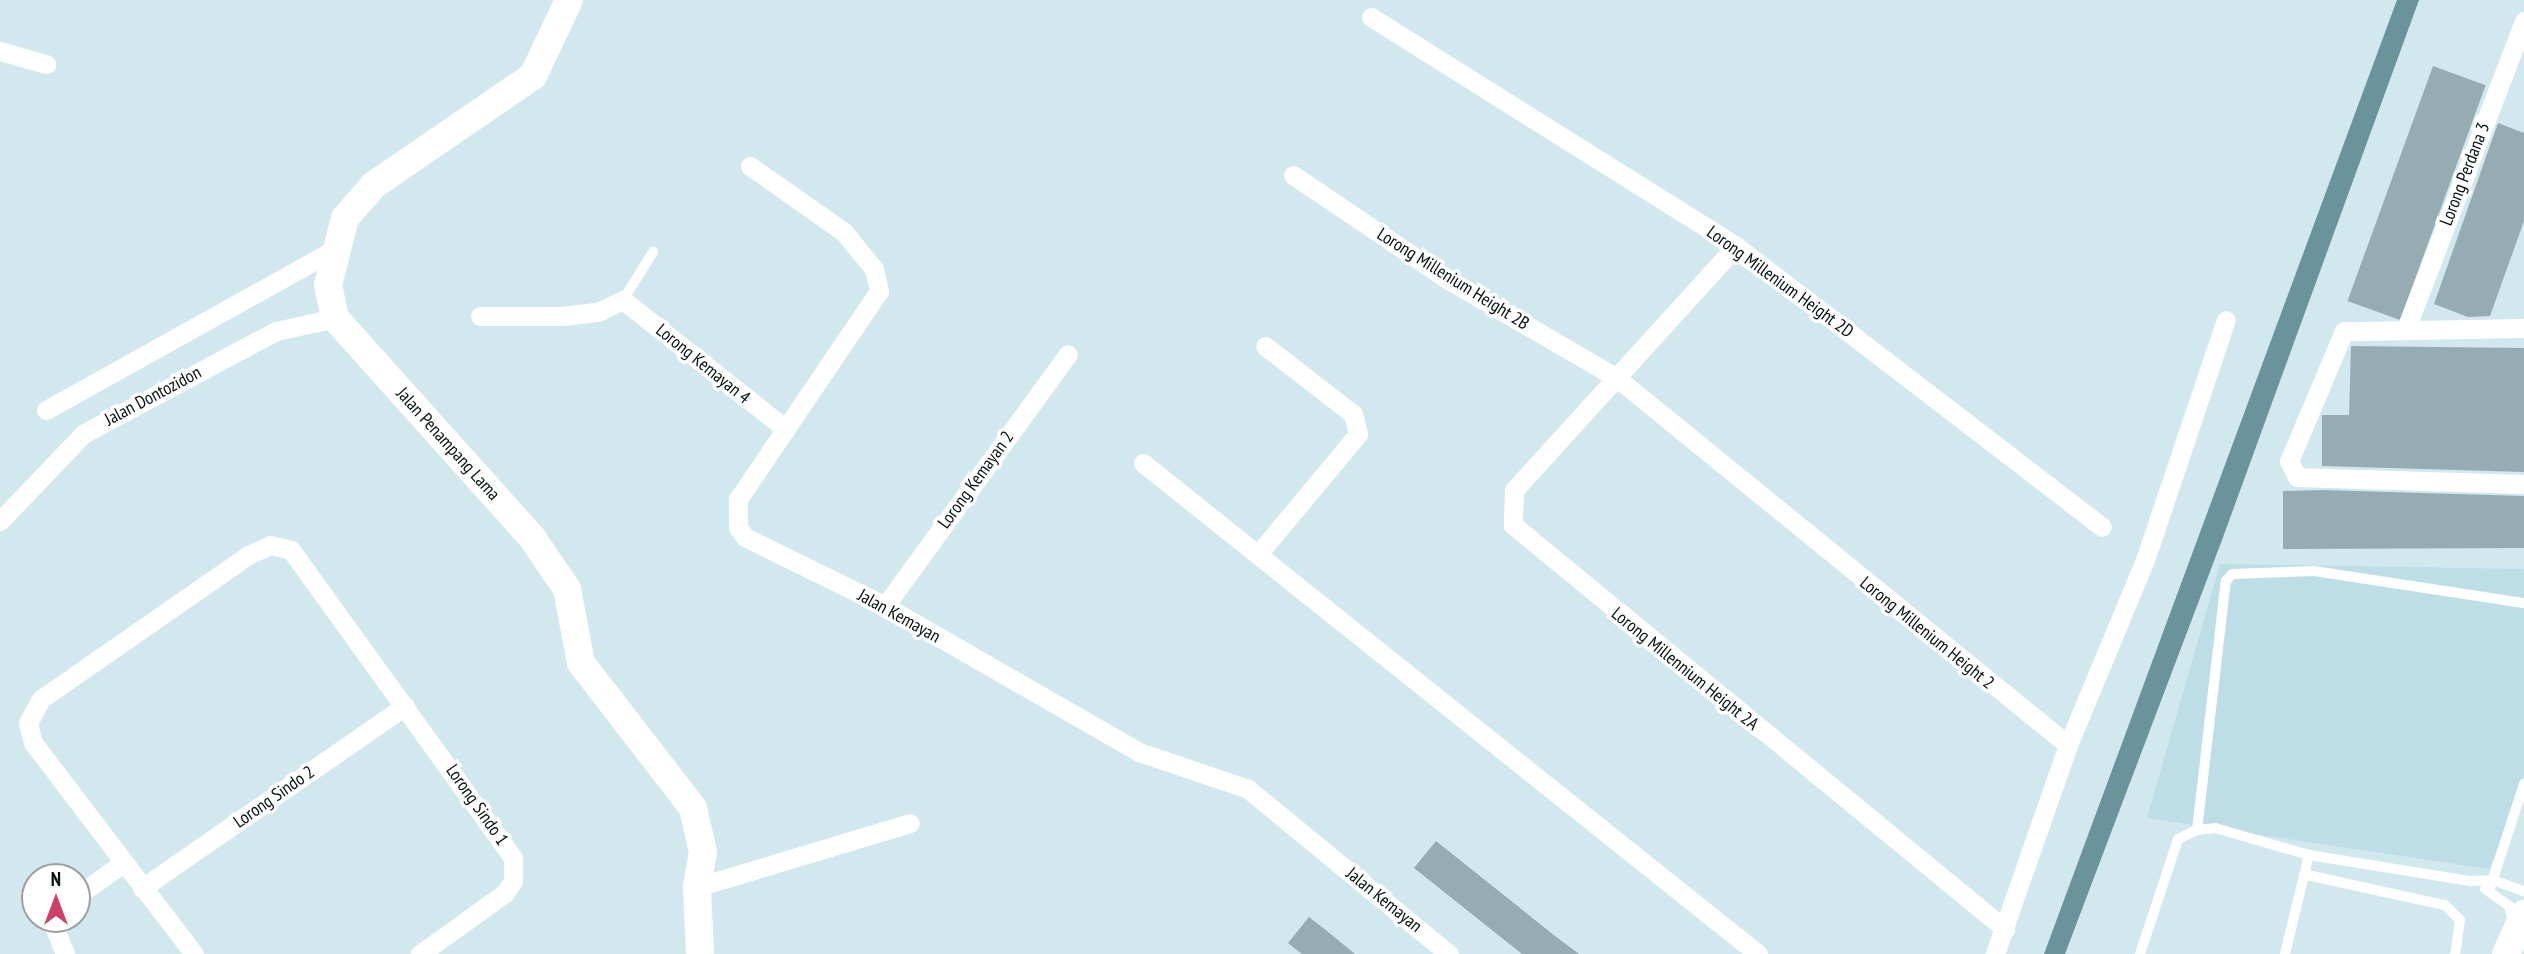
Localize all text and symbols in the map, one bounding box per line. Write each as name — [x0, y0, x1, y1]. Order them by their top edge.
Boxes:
street label: Lorong Perdana 3 — [2435, 119, 2495, 229]
street label: Lorong Millenium Height 2D — [1702, 222, 1858, 342]
street label: Lorong Millenium Height 2B — [1373, 223, 1533, 335]
street label: Lorong Kemayan 4 — [652, 319, 754, 409]
street label: Jalan Dontozidon — [101, 362, 205, 430]
street label: Jalan Penampang Lama — [392, 383, 504, 505]
street label: Lorong Kemayan 2 — [933, 427, 1019, 533]
street label: Lorong Millenium Height 2 — [1855, 572, 1999, 694]
street label: Jalan Kemayan — [854, 584, 944, 648]
street label: Lorong Millennium Height 2A — [1607, 603, 1763, 735]
street label: Lorong Sindo 1 — [441, 760, 513, 850]
street label: Lorong Sindo 2 — [229, 761, 319, 833]
north arrow — [21, 863, 91, 933]
street label: Jalan Kemayan — [1342, 863, 1426, 937]
text: N — [51, 867, 61, 891]

